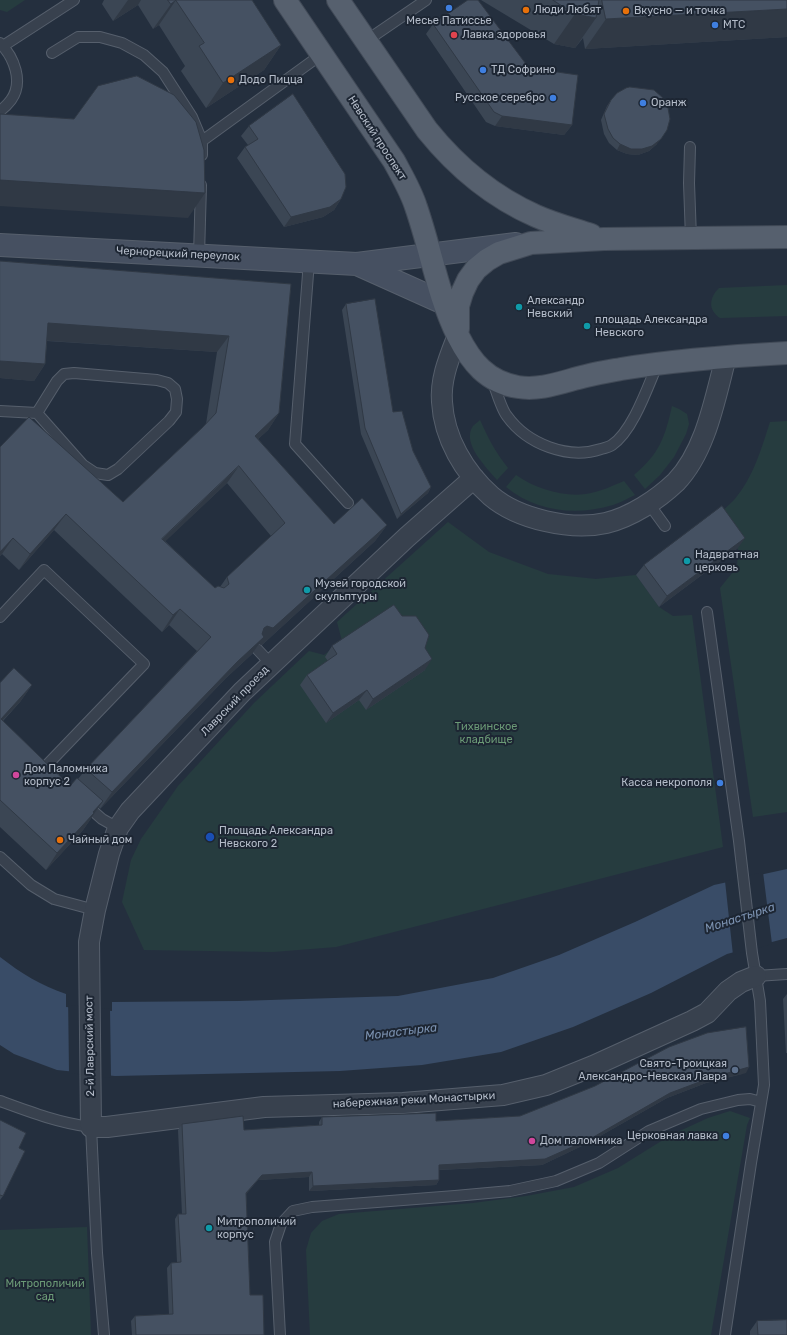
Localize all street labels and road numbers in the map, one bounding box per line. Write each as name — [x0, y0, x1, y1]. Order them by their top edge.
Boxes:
street label: Невский проспект — [345, 93, 409, 183]
street label: Чернорецкий переулок — [116, 244, 240, 264]
street label: Лаврский проезд — [198, 663, 272, 739]
street label: 2-й Лаврский мост — [83, 995, 97, 1097]
street label: набережная реки Монастырки — [332, 1089, 496, 1111]

